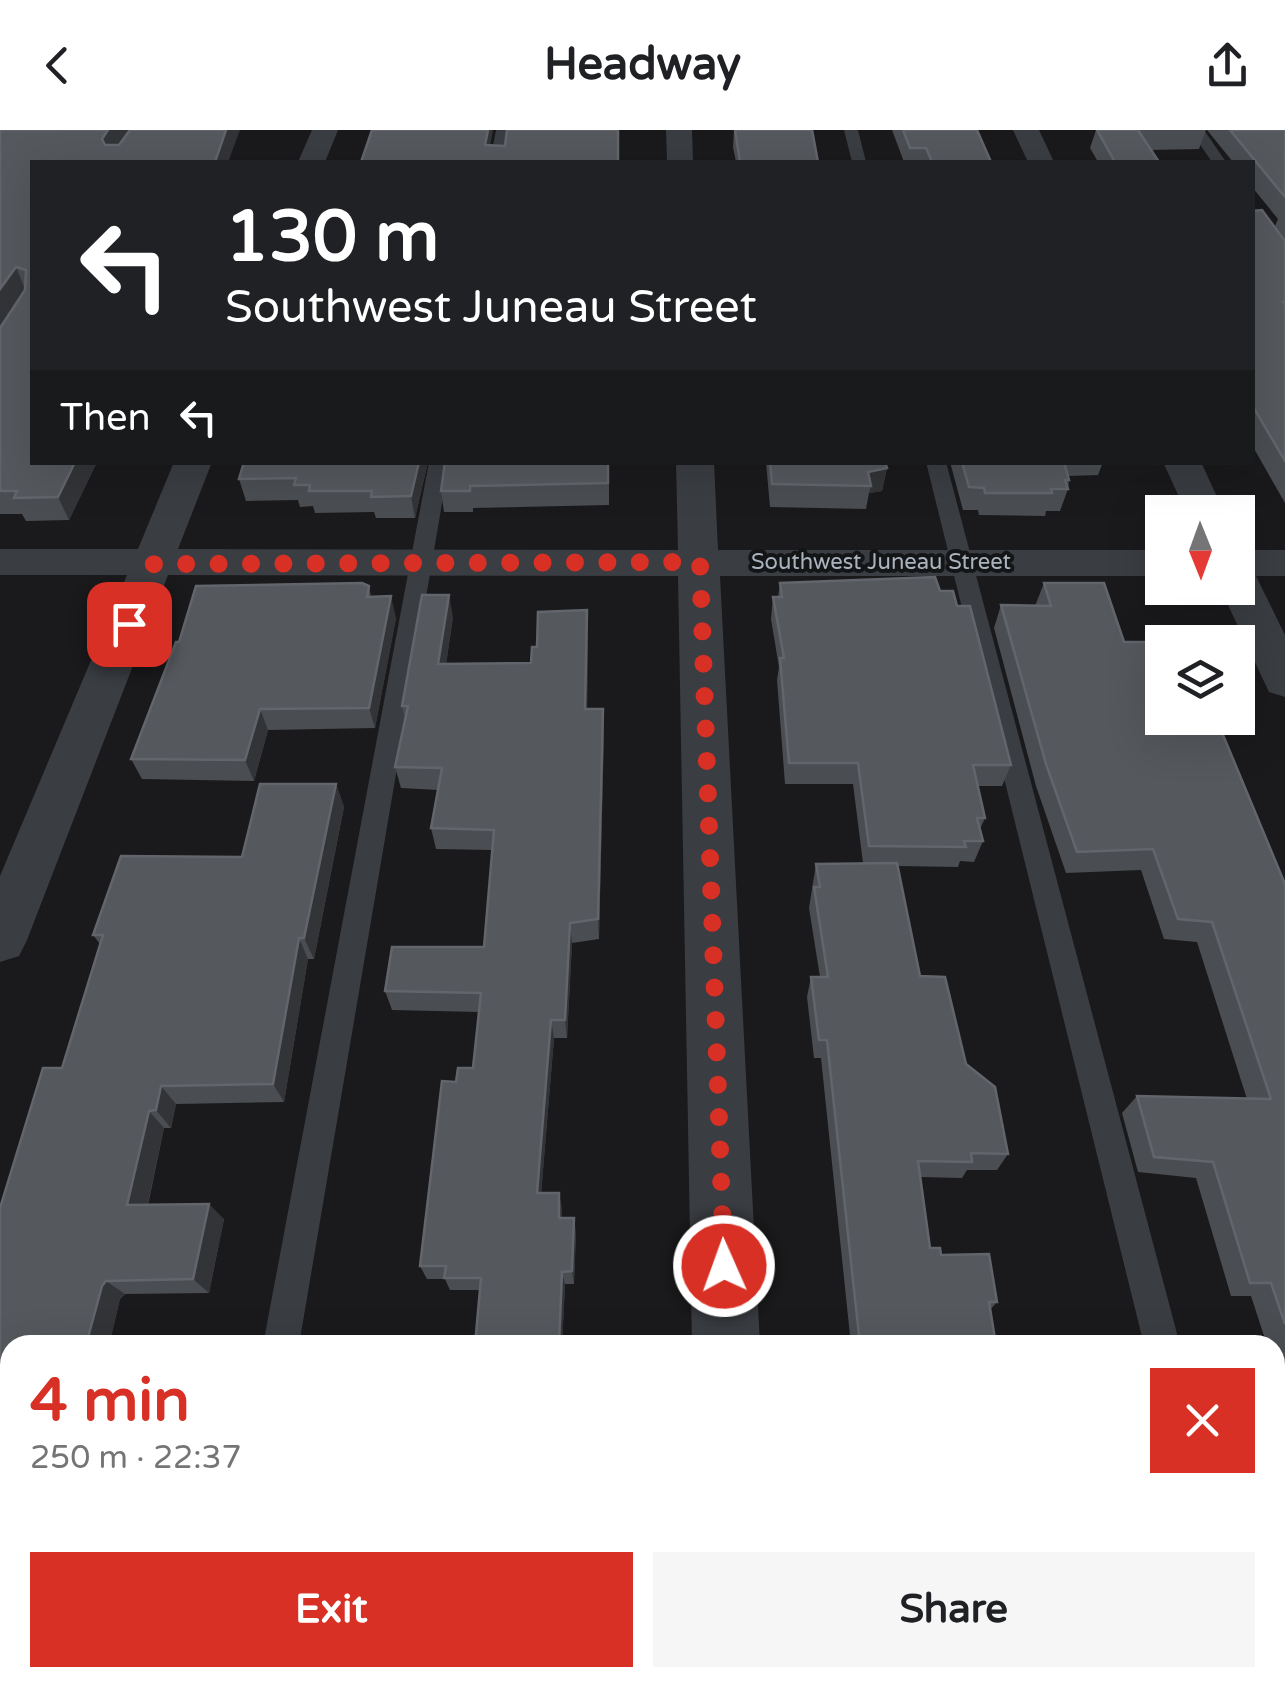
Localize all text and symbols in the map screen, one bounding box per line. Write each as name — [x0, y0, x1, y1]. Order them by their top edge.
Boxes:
icon: back — [30, 38, 85, 93]
text: Headway — [544, 38, 741, 92]
icon: share — [1200, 38, 1255, 93]
text: 130 m — [225, 196, 439, 280]
icon: left — [60, 200, 190, 330]
text: Southwest Juneau Street — [225, 281, 757, 335]
icon: left — [171, 390, 226, 445]
text: Then — [60, 395, 151, 441]
north arrow — [1145, 495, 1255, 605]
map controls — [1145, 495, 1255, 735]
street label: Southwest Juneau Street — [751, 549, 1011, 575]
pin — [87, 582, 172, 667]
icon: arrive — [102, 597, 157, 652]
button: layers — [1145, 625, 1255, 735]
position arrow — [672, 1214, 776, 1318]
text: 4 min — [30, 1365, 190, 1437]
button: close — [1150, 1368, 1255, 1473]
text: 250 m · 22:37 — [30, 1439, 242, 1477]
button: Exit — [30, 1552, 633, 1667]
button: Share — [653, 1552, 1255, 1667]

